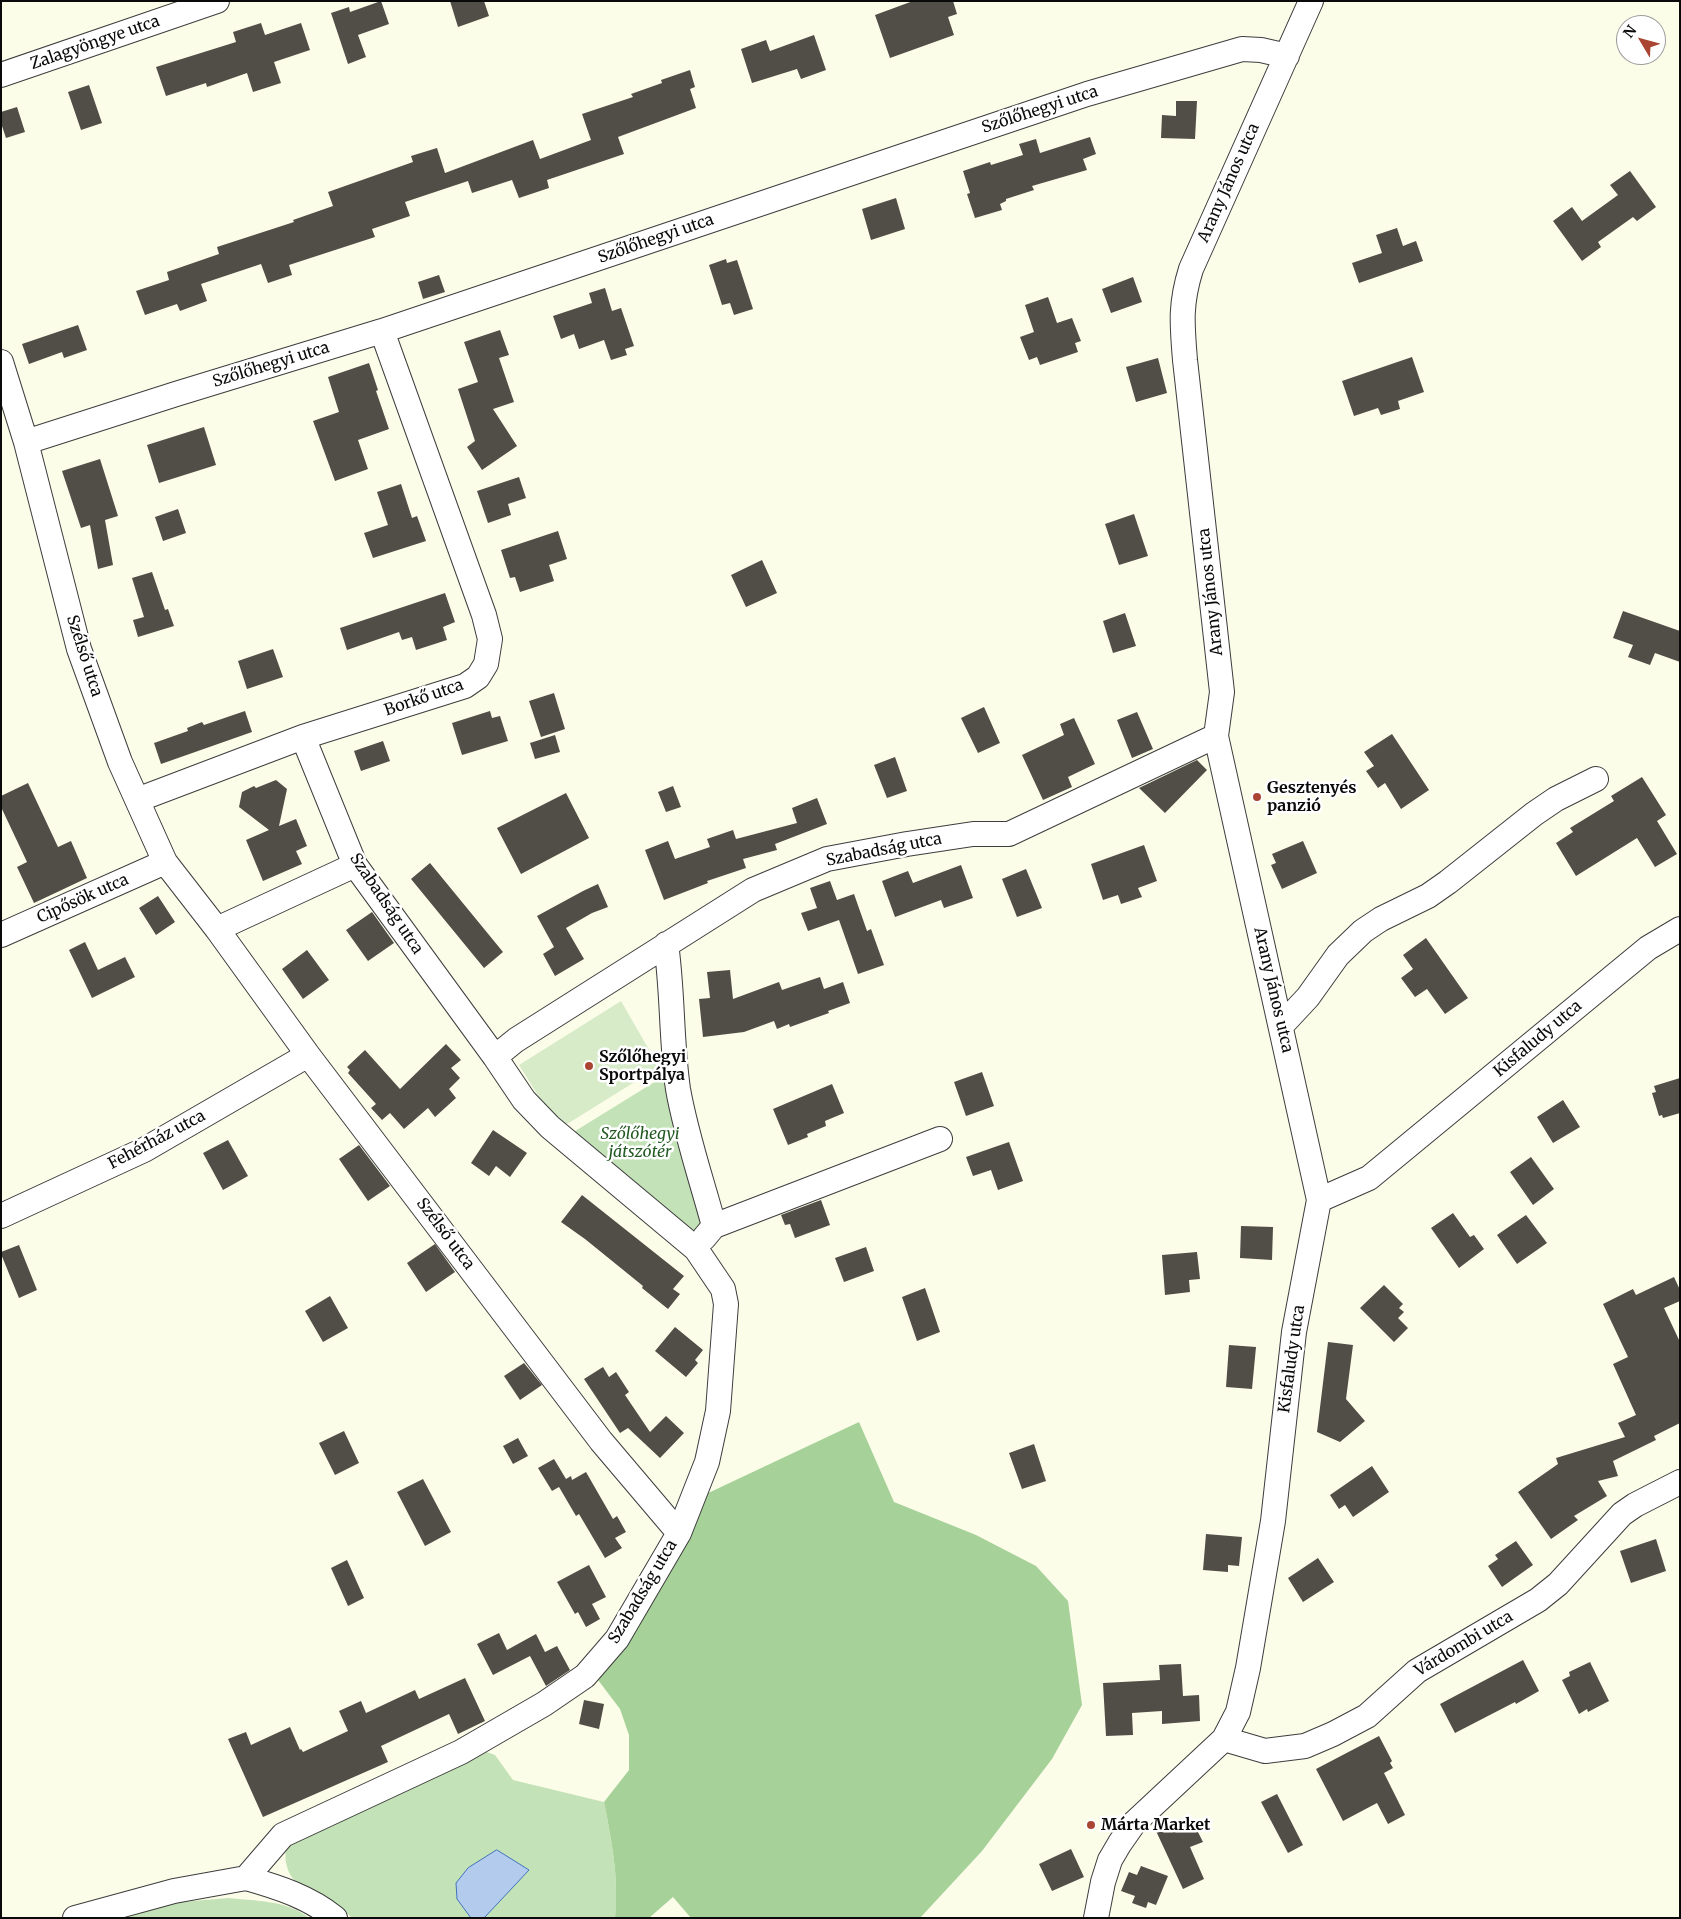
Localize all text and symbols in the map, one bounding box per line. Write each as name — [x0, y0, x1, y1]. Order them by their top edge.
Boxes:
street label: Zalagyöngye utca — [28, 12, 162, 74]
north arrow — [1616, 15, 1666, 65]
text: N — [1619, 22, 1640, 41]
street label: Szőlőhegyi utca — [979, 82, 1101, 138]
street label: Arany János utca — [1194, 121, 1264, 245]
street label: Szőlőhegyi utca — [596, 210, 716, 268]
street label: Szőlőhegyi utca — [210, 338, 332, 392]
street label: Arany János utca — [1195, 527, 1227, 657]
street label: Szélső utca — [62, 613, 106, 699]
street label: Borkő utca — [382, 675, 466, 721]
place label: Gesztenyés panzió — [1267, 778, 1356, 816]
marker: Gesztenyés panzió — [1251, 791, 1263, 803]
street label: Szabadság utca — [825, 829, 943, 871]
street label: Szabadság utca — [345, 850, 427, 958]
street label: Cipősök utca — [34, 870, 132, 928]
street label: Arany János utca — [1249, 925, 1297, 1055]
street label: Kisfaludy utca — [1490, 997, 1586, 1081]
place label: Szőlőhegyi Sportpálya — [599, 1047, 686, 1085]
marker: Szőlőhegyi Sportpálya — [583, 1060, 595, 1072]
street label: Fehérház utca — [105, 1106, 209, 1174]
park label: Szőlőhegyi játszótér — [600, 1124, 680, 1162]
street label: Szélső utca — [412, 1194, 478, 1274]
street label: Kisfaludy utca — [1275, 1304, 1309, 1414]
street label: Szabadság utca — [605, 1537, 681, 1647]
street label: Várdombi utca — [1412, 1607, 1516, 1681]
place label: Márta Market — [1101, 1815, 1210, 1835]
marker: Márta Market — [1085, 1819, 1097, 1831]

